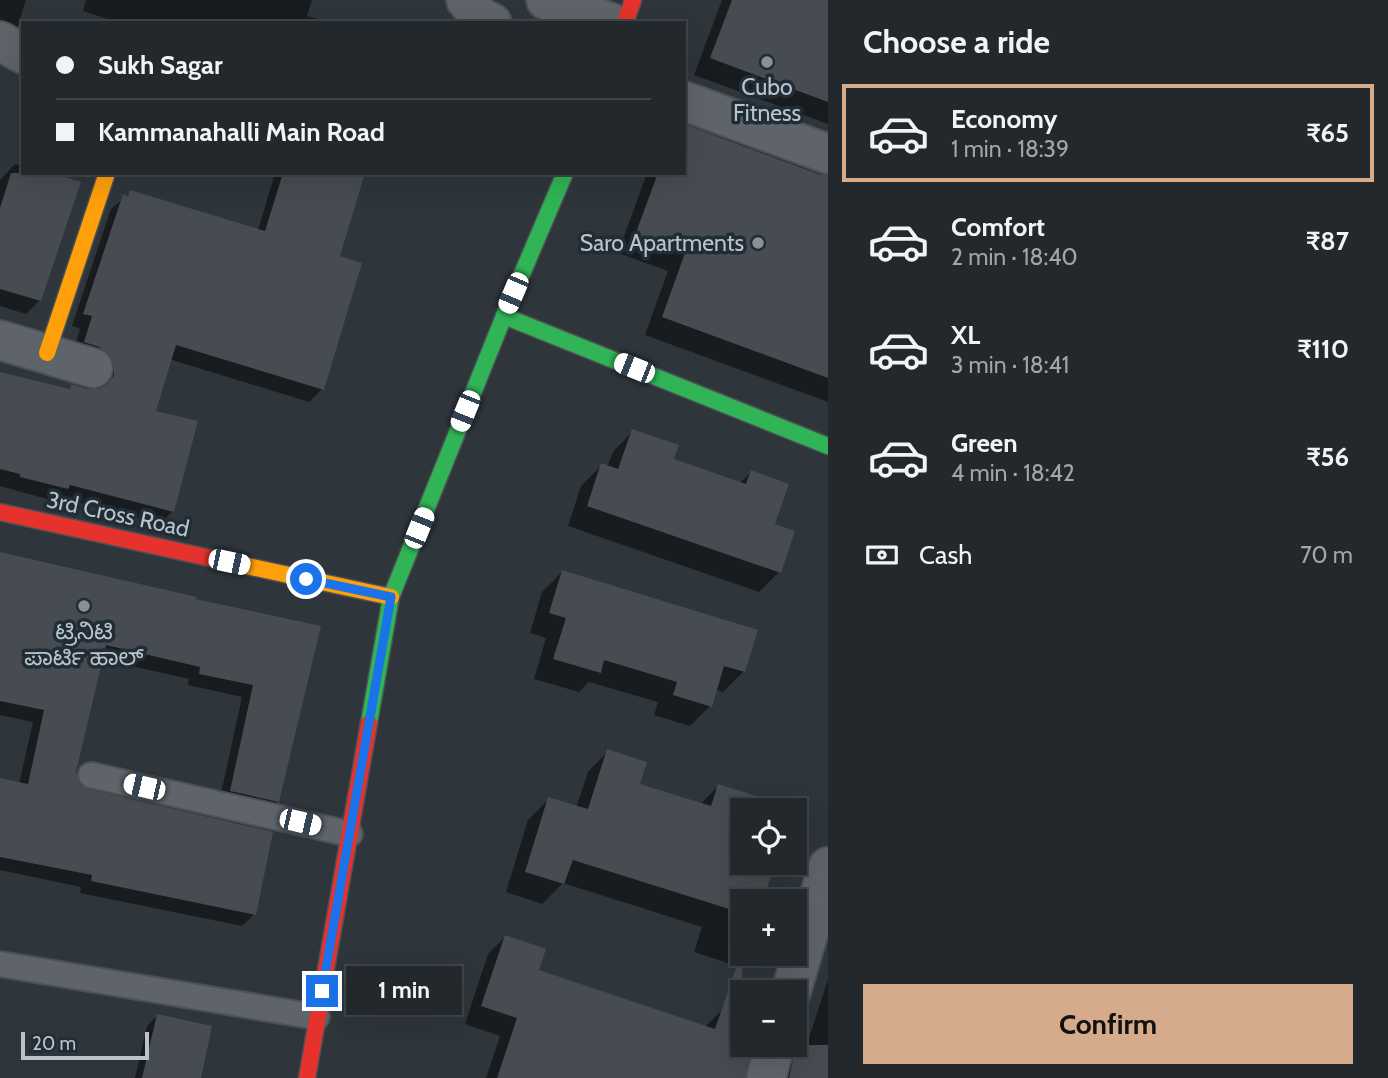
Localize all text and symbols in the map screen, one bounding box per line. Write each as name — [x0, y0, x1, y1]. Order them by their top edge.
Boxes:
text: Choose a ride — [863, 22, 1050, 61]
text: Sukh Sagar — [98, 49, 223, 81]
marker: Cubo Fitness — [759, 54, 775, 70]
place label: Cubo Fitness — [733, 73, 801, 127]
icon: car — [867, 102, 930, 165]
text: Economy — [951, 103, 1057, 135]
text: Kammanahalli Main Road — [98, 116, 385, 148]
text: ₹65 — [1306, 117, 1349, 149]
text: 1 min · 18:39 — [951, 135, 1069, 163]
icon: car — [867, 210, 930, 273]
text: Comfort — [951, 211, 1045, 243]
text: ₹87 — [1306, 225, 1349, 257]
place label: Saro Apartments — [580, 229, 744, 257]
marker: Saro Apartments — [750, 235, 766, 251]
text: 2 min · 18:40 — [951, 243, 1078, 271]
car — [496, 270, 531, 316]
icon: car — [867, 318, 930, 381]
text: XL — [951, 319, 980, 351]
text: ₹110 — [1297, 333, 1349, 365]
car — [611, 350, 658, 386]
text: 3 min · 18:41 — [951, 351, 1069, 379]
car — [448, 388, 483, 434]
icon: car — [867, 426, 930, 489]
text: Green — [951, 427, 1018, 459]
text: ₹56 — [1306, 441, 1349, 473]
text: 4 min · 18:42 — [951, 459, 1075, 487]
street label: 3rd Cross Road — [44, 485, 192, 543]
car — [402, 505, 437, 551]
icon: cash — [863, 536, 901, 574]
text: Cash — [919, 539, 972, 571]
text: 70 m — [1300, 541, 1353, 569]
car — [207, 547, 252, 577]
route start — [290, 563, 322, 595]
marker: ಟ್ರಿನಿಟಿ ಪಾರ್ಟಿ ಹಾಲ್ — [76, 598, 92, 614]
place label: ಟ್ರಿನಿಟಿ ಪಾರ್ಟಿ ಹಾಲ್ — [24, 617, 145, 671]
car — [122, 772, 167, 802]
map controls — [730, 798, 807, 1057]
button: locate — [730, 798, 807, 875]
car — [278, 807, 323, 837]
button: + — [730, 889, 807, 966]
callout: 1 min — [346, 967, 462, 1016]
route end — [306, 975, 338, 1007]
text: 1 min — [378, 976, 430, 1004]
button: − — [730, 980, 807, 1057]
button: Confirm — [863, 984, 1353, 1064]
scale bar — [21, 1029, 149, 1061]
text: 20 m — [32, 1032, 76, 1055]

